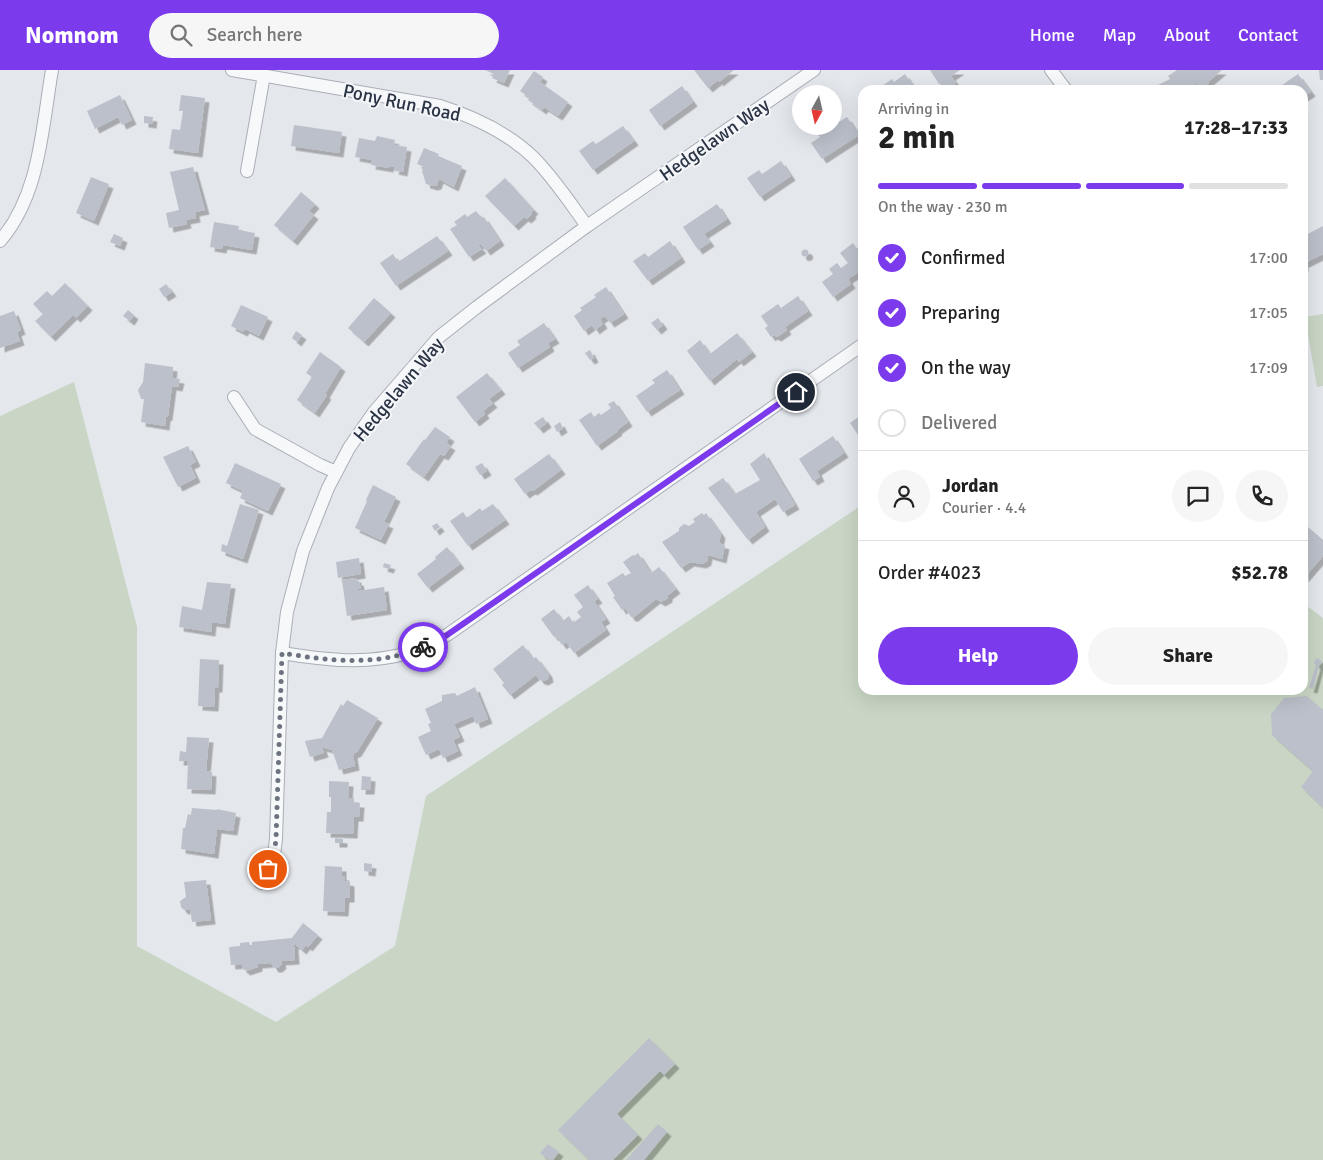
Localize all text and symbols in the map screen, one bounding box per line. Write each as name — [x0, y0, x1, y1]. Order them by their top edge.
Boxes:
search box — [149, 13, 499, 58]
text: Nomnom — [25, 20, 119, 50]
icon: search — [167, 21, 195, 49]
text: Search here — [207, 23, 303, 47]
text: Home — [1030, 24, 1075, 46]
text: Map — [1103, 24, 1136, 46]
text: About — [1164, 24, 1210, 46]
text: Contact — [1238, 24, 1298, 46]
street label: Pony Run Road — [341, 79, 463, 127]
north arrow — [792, 85, 842, 135]
map controls — [792, 85, 842, 135]
street label: Hedgelawn Way — [655, 93, 774, 187]
text: Arriving in — [878, 99, 949, 119]
text: 17:28–17:33 — [1184, 116, 1288, 140]
text: 2 min — [878, 118, 955, 157]
text: On the way · 230 m — [878, 197, 1008, 217]
icon: check — [878, 244, 906, 272]
text: Confirmed — [921, 246, 1005, 270]
text: 17:00 — [1249, 248, 1288, 268]
icon: check — [878, 299, 906, 327]
text: Preparing — [921, 301, 1000, 325]
text: 17:05 — [1249, 303, 1288, 323]
street label: Hedgelawn Way — [348, 332, 449, 447]
icon: check — [878, 354, 906, 382]
text: On the way — [921, 356, 1011, 380]
text: 17:09 — [1249, 358, 1288, 378]
pin — [775, 371, 817, 413]
icon: home — [782, 378, 810, 406]
text: Delivered — [921, 411, 997, 435]
button: person — [878, 470, 930, 522]
button: chat — [1172, 470, 1224, 522]
button: phone — [1236, 470, 1288, 522]
text: Jordan — [942, 474, 999, 498]
text: Courier · 4.4 — [942, 498, 1026, 518]
text: Order #4023 — [878, 561, 981, 585]
text: $52.78 — [1231, 561, 1288, 585]
courier — [398, 622, 448, 672]
button: Help — [878, 627, 1078, 685]
button: Share — [1088, 627, 1288, 685]
icon: bike — [409, 633, 437, 661]
pin — [247, 848, 289, 890]
icon: bag — [254, 855, 282, 883]

